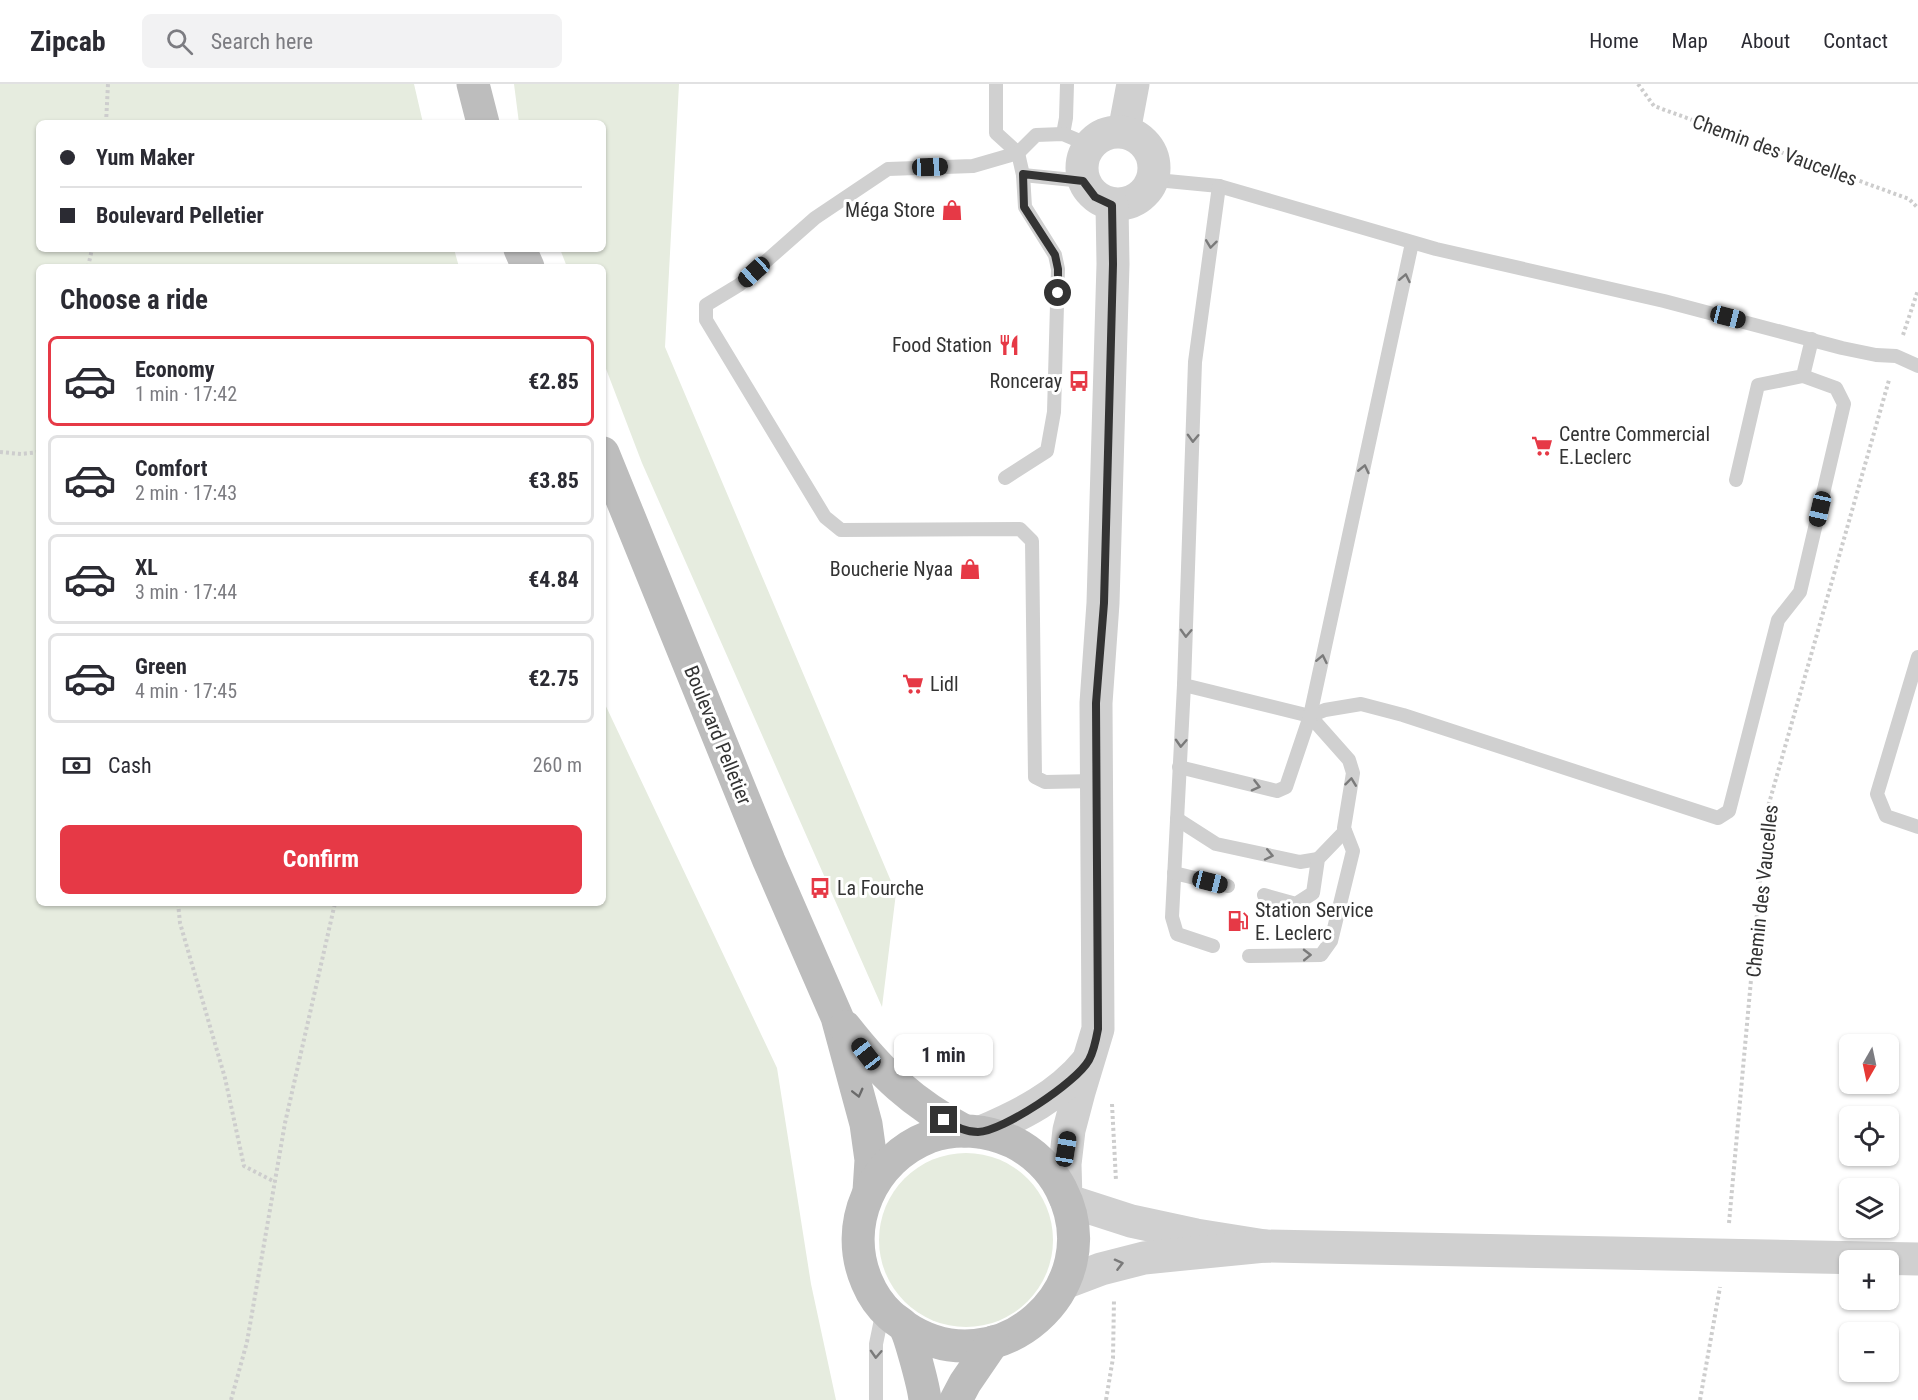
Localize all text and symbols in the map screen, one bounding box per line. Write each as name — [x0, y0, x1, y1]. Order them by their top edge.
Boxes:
search box — [142, 14, 562, 68]
text: Zipcab — [30, 25, 106, 58]
icon: search — [163, 25, 196, 58]
text: Search here — [211, 29, 313, 54]
text: Home — [1589, 29, 1639, 53]
text: Map — [1672, 29, 1708, 53]
text: About — [1741, 29, 1790, 53]
text: Contact — [1823, 29, 1888, 53]
street label: Chemin des Vaucelles — [1689, 109, 1861, 191]
text: Yum Maker — [96, 145, 195, 170]
car — [912, 157, 948, 177]
place label: Méga Store — [845, 198, 935, 222]
shop icon: Méga Store — [940, 198, 964, 222]
text: Boulevard Pelletier — [96, 203, 264, 228]
one-way arrow — [1205, 240, 1218, 249]
car — [735, 253, 773, 291]
one-way arrow — [1397, 273, 1410, 283]
route start — [1044, 279, 1071, 306]
text: Choose a ride — [60, 284, 208, 316]
car — [1708, 304, 1748, 330]
place label: Food Station — [892, 333, 992, 357]
restaurant icon: Food Station — [997, 333, 1021, 357]
icon: car — [63, 354, 117, 408]
text: Economy — [135, 357, 215, 382]
text: €2.85 — [528, 369, 579, 394]
place label: Ronceray — [990, 369, 1062, 393]
bus stop icon: Ronceray — [1067, 369, 1091, 393]
text: 1 min · 17:42 — [135, 382, 237, 406]
place label: Centre Commercial E.Leclerc — [1559, 422, 1710, 469]
one-way arrow — [1186, 434, 1199, 443]
supermarket icon: Centre Commercial E.Leclerc — [1530, 434, 1554, 458]
icon: car — [63, 453, 117, 507]
text: Comfort — [135, 456, 208, 481]
one-way arrow — [1357, 464, 1370, 474]
text: €3.85 — [528, 468, 579, 493]
text: 2 min · 17:43 — [135, 481, 237, 505]
car — [1807, 489, 1833, 529]
icon: car — [63, 552, 117, 606]
text: XL — [135, 555, 158, 580]
place label: Boucherie Nyaa — [830, 557, 953, 581]
shop icon: Boucherie Nyaa — [958, 557, 982, 581]
text: €4.84 — [528, 567, 579, 592]
text: 3 min · 17:44 — [135, 580, 237, 604]
one-way arrow — [1180, 629, 1193, 638]
icon: car — [63, 651, 117, 705]
text: Green — [135, 654, 187, 679]
one-way arrow — [1315, 654, 1328, 664]
street label: Boulevard Pelletier — [679, 662, 757, 808]
text: €2.75 — [528, 666, 579, 691]
supermarket icon: Lidl — [901, 672, 925, 696]
place label: Lidl — [930, 672, 959, 696]
text: 4 min · 17:45 — [135, 679, 237, 703]
one-way arrow — [1174, 739, 1187, 748]
icon: cash — [60, 749, 93, 782]
text: Cash — [108, 753, 152, 778]
text: 260 m — [533, 753, 582, 777]
one-way arrow — [1345, 777, 1357, 787]
one-way arrow — [1251, 778, 1261, 791]
street label: Chemin des Vaucelles — [1741, 803, 1783, 979]
button: Confirm — [60, 825, 582, 894]
one-way arrow — [1263, 848, 1273, 861]
car — [1190, 869, 1230, 895]
bus stop icon: La Fourche — [808, 876, 832, 900]
place label: La Fourche — [837, 876, 924, 900]
place label: Station Service E. Leclerc — [1255, 898, 1373, 945]
fuel station icon: Station Service E. Leclerc — [1226, 909, 1250, 933]
one-way arrow — [1303, 949, 1312, 961]
callout: 1 min — [894, 1033, 994, 1075]
car — [848, 1034, 884, 1074]
north arrow — [1839, 1034, 1899, 1094]
map controls — [1839, 1034, 1899, 1382]
text: 1 min — [921, 1043, 966, 1067]
one-way arrow — [850, 1088, 863, 1098]
route end — [930, 1106, 957, 1133]
button: locate — [1839, 1106, 1899, 1166]
car — [1054, 1130, 1078, 1168]
button: layers — [1839, 1178, 1899, 1238]
button: + — [1839, 1250, 1899, 1310]
one-way arrow — [1114, 1259, 1124, 1272]
button: − — [1839, 1322, 1899, 1382]
one-way arrow — [870, 1349, 883, 1358]

